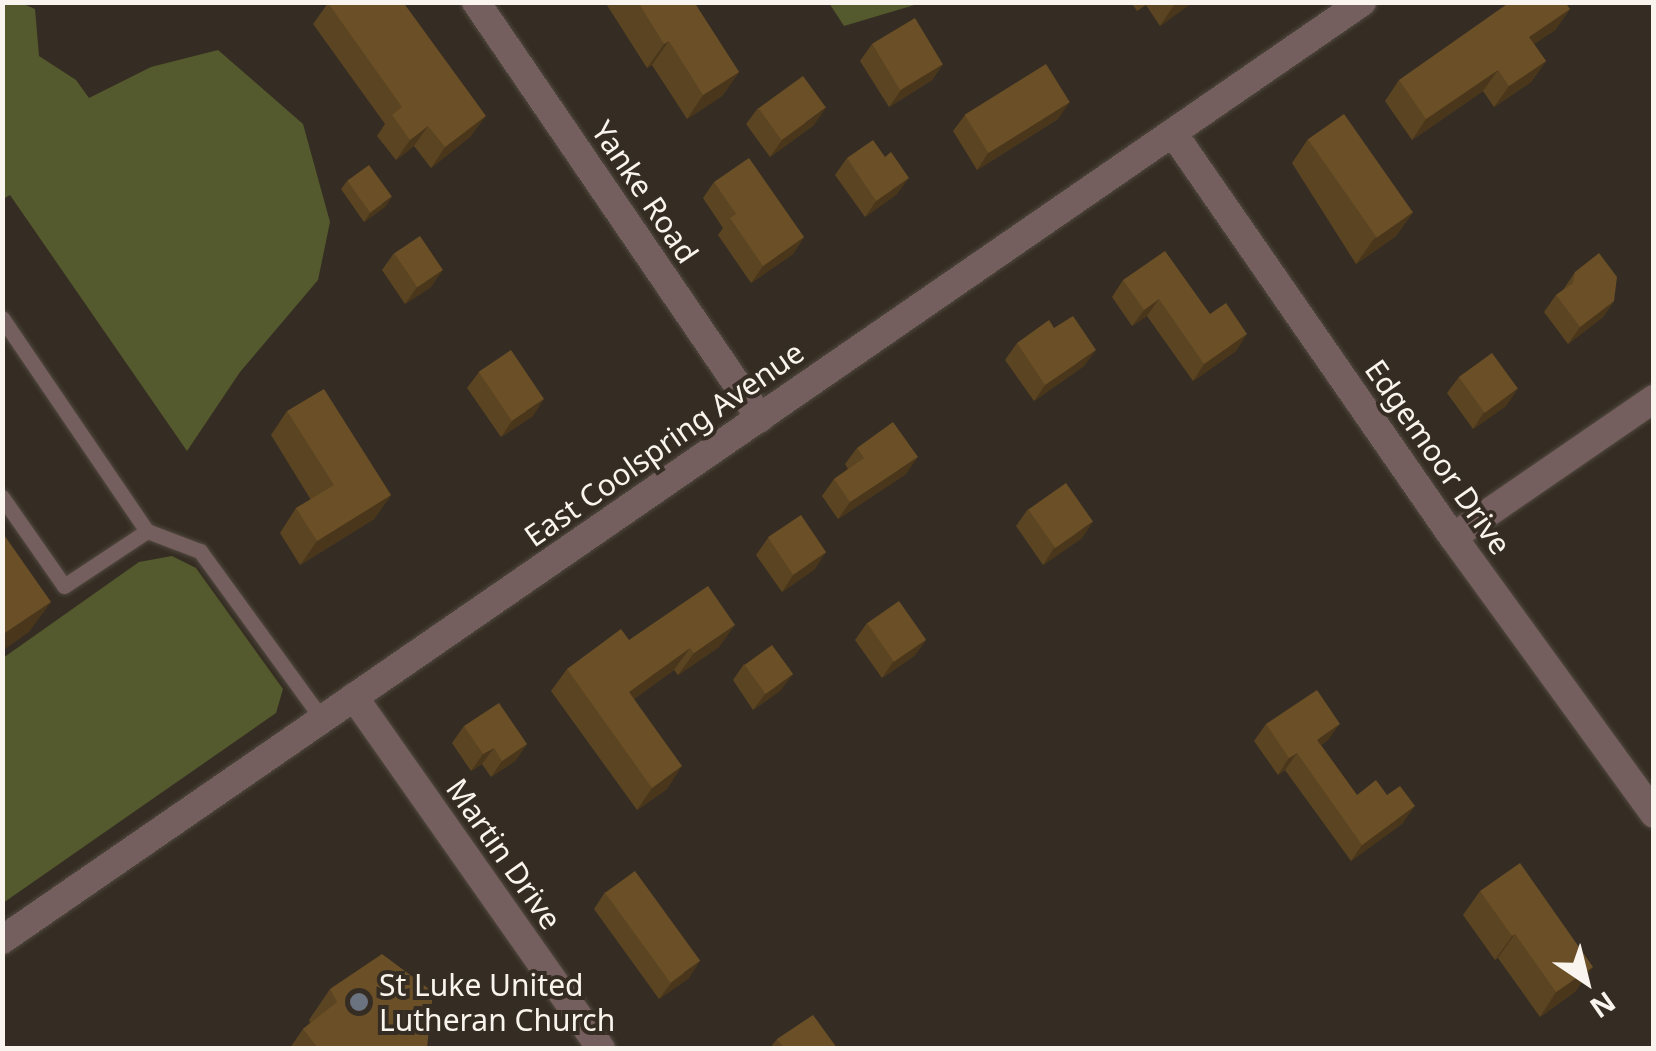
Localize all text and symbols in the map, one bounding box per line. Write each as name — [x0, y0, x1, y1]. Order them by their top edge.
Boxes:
street label: Yanke Road — [584, 114, 706, 270]
street label: East Coolspring Avenue — [517, 334, 811, 554]
street label: Edgemoor Drive — [1358, 353, 1518, 561]
street label: Martin Drive — [439, 772, 569, 936]
north arrow — [1536, 931, 1636, 1031]
place label: St Luke United Lutheran Church — [379, 967, 615, 1038]
text: N — [1583, 983, 1623, 1028]
marker: St Luke United Lutheran Church — [348, 991, 370, 1013]

